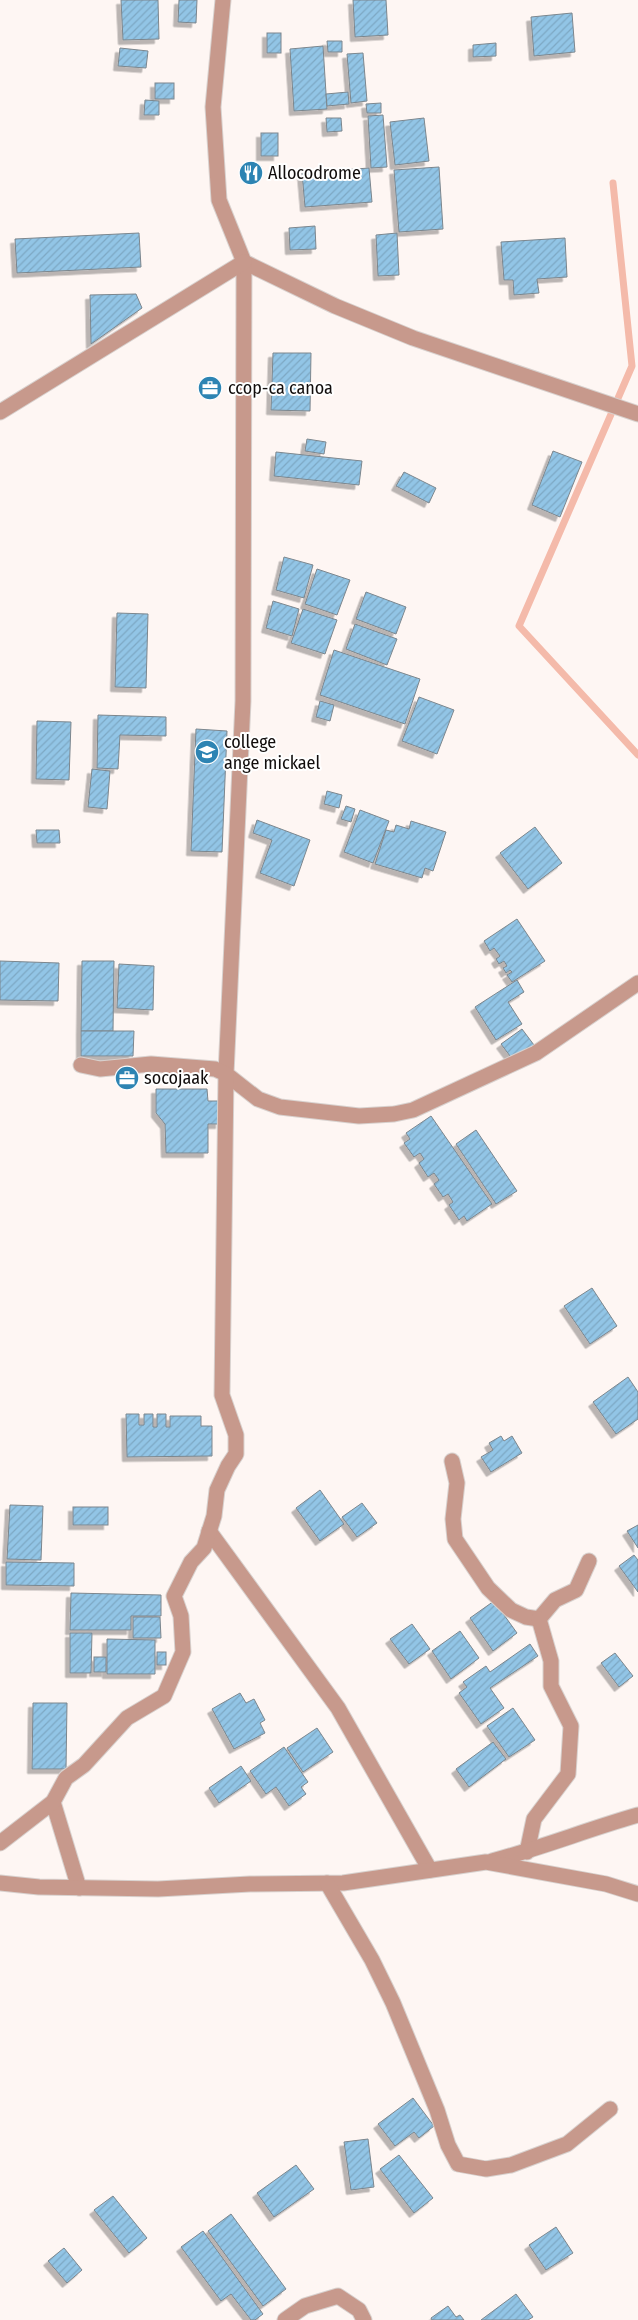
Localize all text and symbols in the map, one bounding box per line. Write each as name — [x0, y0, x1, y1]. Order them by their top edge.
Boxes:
restaurant icon: Allocodrome — [238, 160, 264, 186]
place label: Allocodrome — [268, 162, 361, 184]
office icon: ccop-ca canoa — [197, 375, 223, 401]
place label: ccop-ca canoa — [228, 377, 333, 399]
place label: college ange mickael — [224, 731, 321, 774]
school or university icon: college ange mickael — [194, 739, 220, 765]
office icon: socojaak — [114, 1065, 140, 1091]
place label: socojaak — [144, 1067, 209, 1089]

